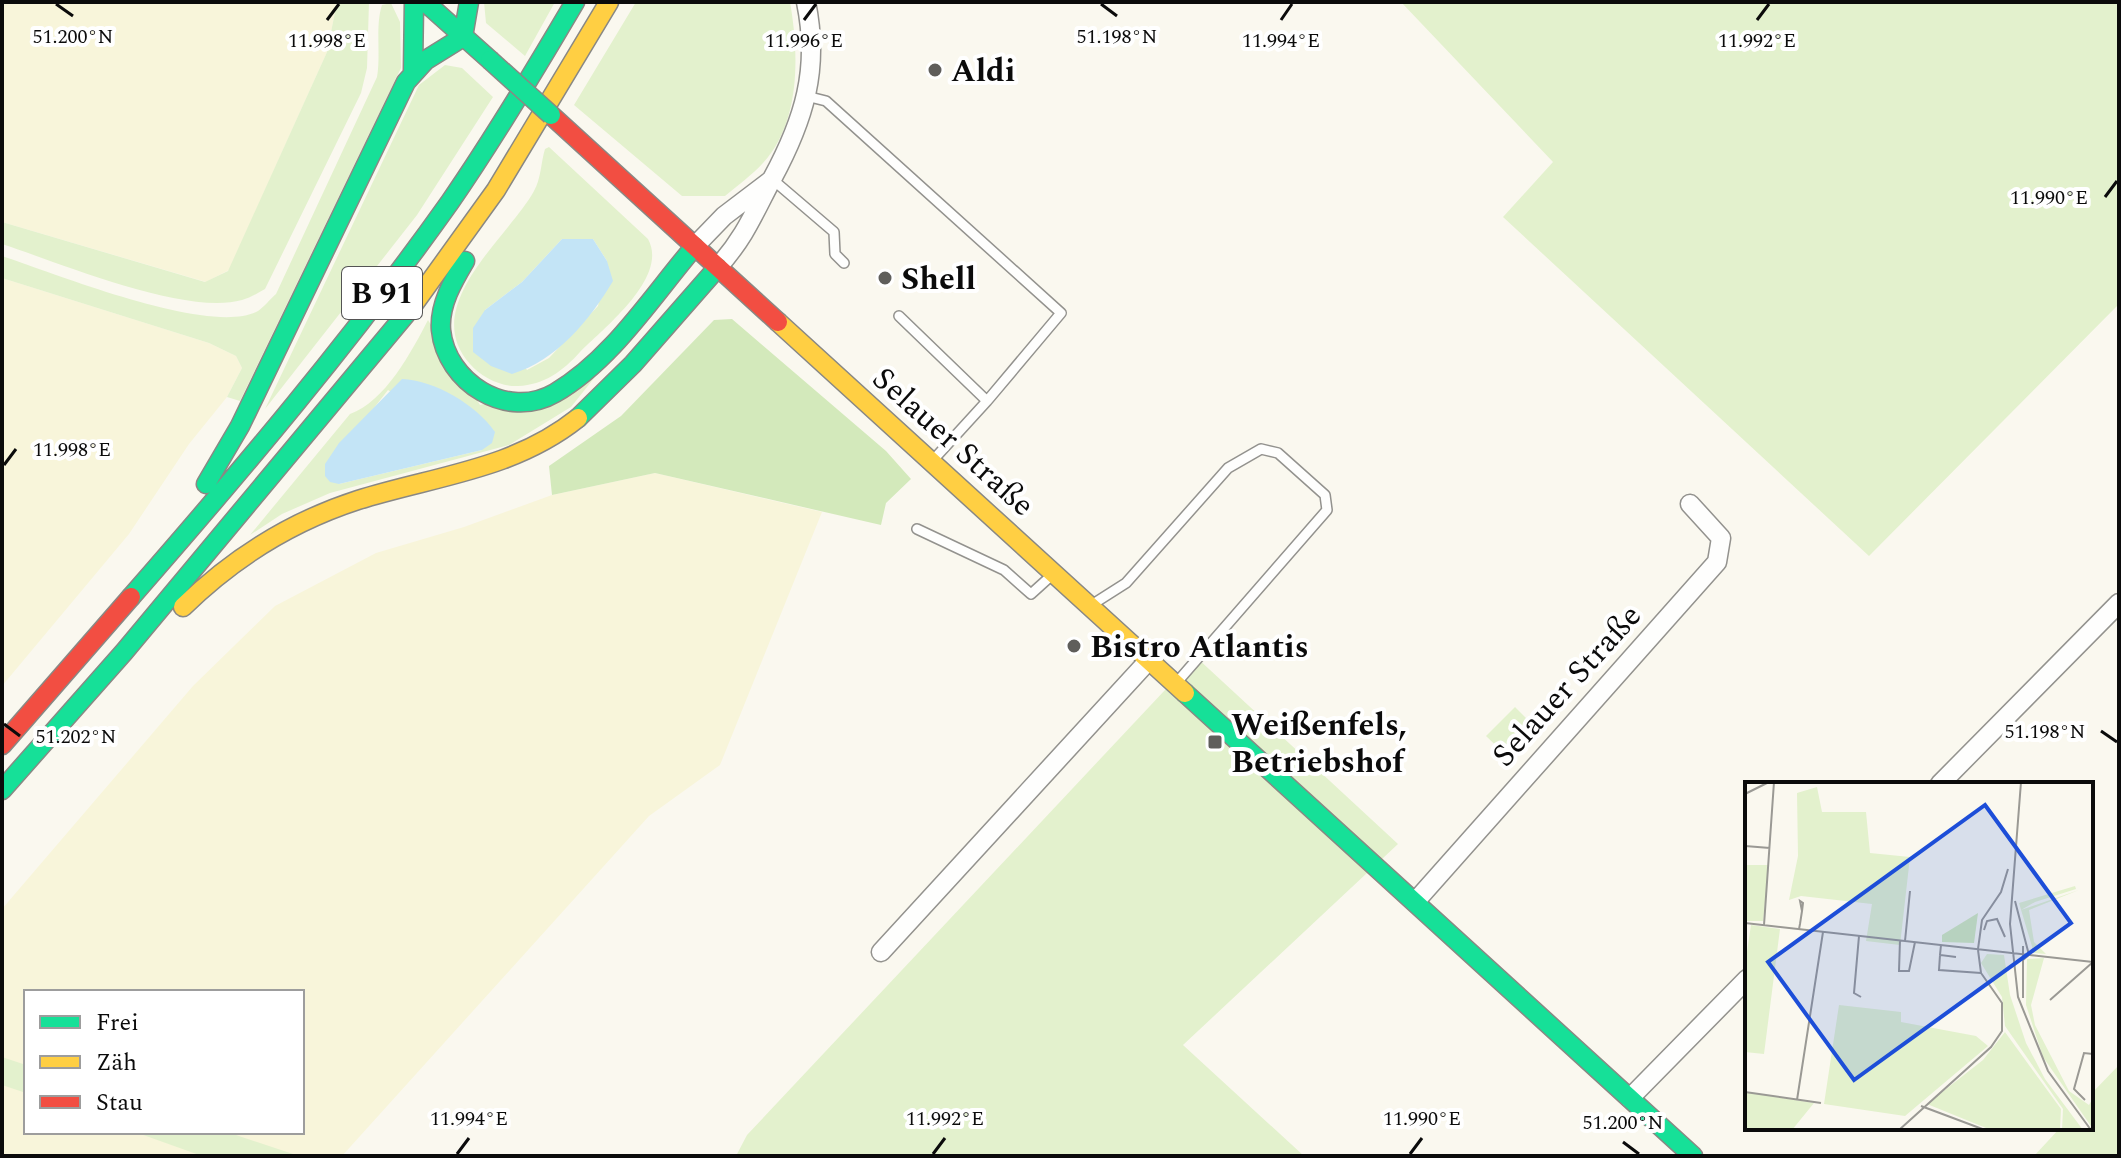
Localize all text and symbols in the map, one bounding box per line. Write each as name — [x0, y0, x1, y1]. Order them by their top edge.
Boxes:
text: 51.200°N — [33, 22, 113, 52]
text: 51.198°N — [1077, 22, 1157, 52]
text: 11.998°E — [288, 26, 366, 56]
text: 11.996°E — [765, 26, 843, 56]
text: 11.994°E — [1242, 26, 1320, 56]
text: 11.992°E — [1718, 26, 1796, 56]
place label: Aldi — [951, 47, 1015, 96]
marker: Aldi — [926, 61, 944, 79]
text: 11.990°E — [2010, 183, 2088, 213]
place label: Shell — [901, 255, 976, 304]
road number: B 91 — [342, 267, 422, 319]
marker: Shell — [876, 269, 894, 287]
street label: Selauer Straße — [861, 355, 1045, 529]
text: 11.998°E — [33, 435, 111, 465]
street label: Selauer Straße — [1480, 594, 1654, 778]
place label: Bistro Atlantis — [1090, 623, 1309, 672]
marker: Bistro Atlantis — [1065, 637, 1083, 655]
place label: Weißenfels, Betriebshof — [1231, 701, 1407, 787]
text: 51.198°N — [2005, 717, 2085, 747]
text: 51.202°N — [36, 722, 116, 752]
marker: Weißenfels, Betriebshof — [1206, 733, 1224, 751]
inset map — [1745, 782, 2093, 1130]
legend — [24, 990, 304, 1134]
text: Frei — [96, 1005, 139, 1041]
text: Zäh — [96, 1045, 137, 1081]
text: Stau — [96, 1085, 143, 1121]
text: 11.994°E — [430, 1104, 508, 1134]
text: 11.992°E — [906, 1104, 984, 1134]
text: 11.990°E — [1383, 1104, 1461, 1134]
text: 51.200°N — [1583, 1108, 1663, 1138]

